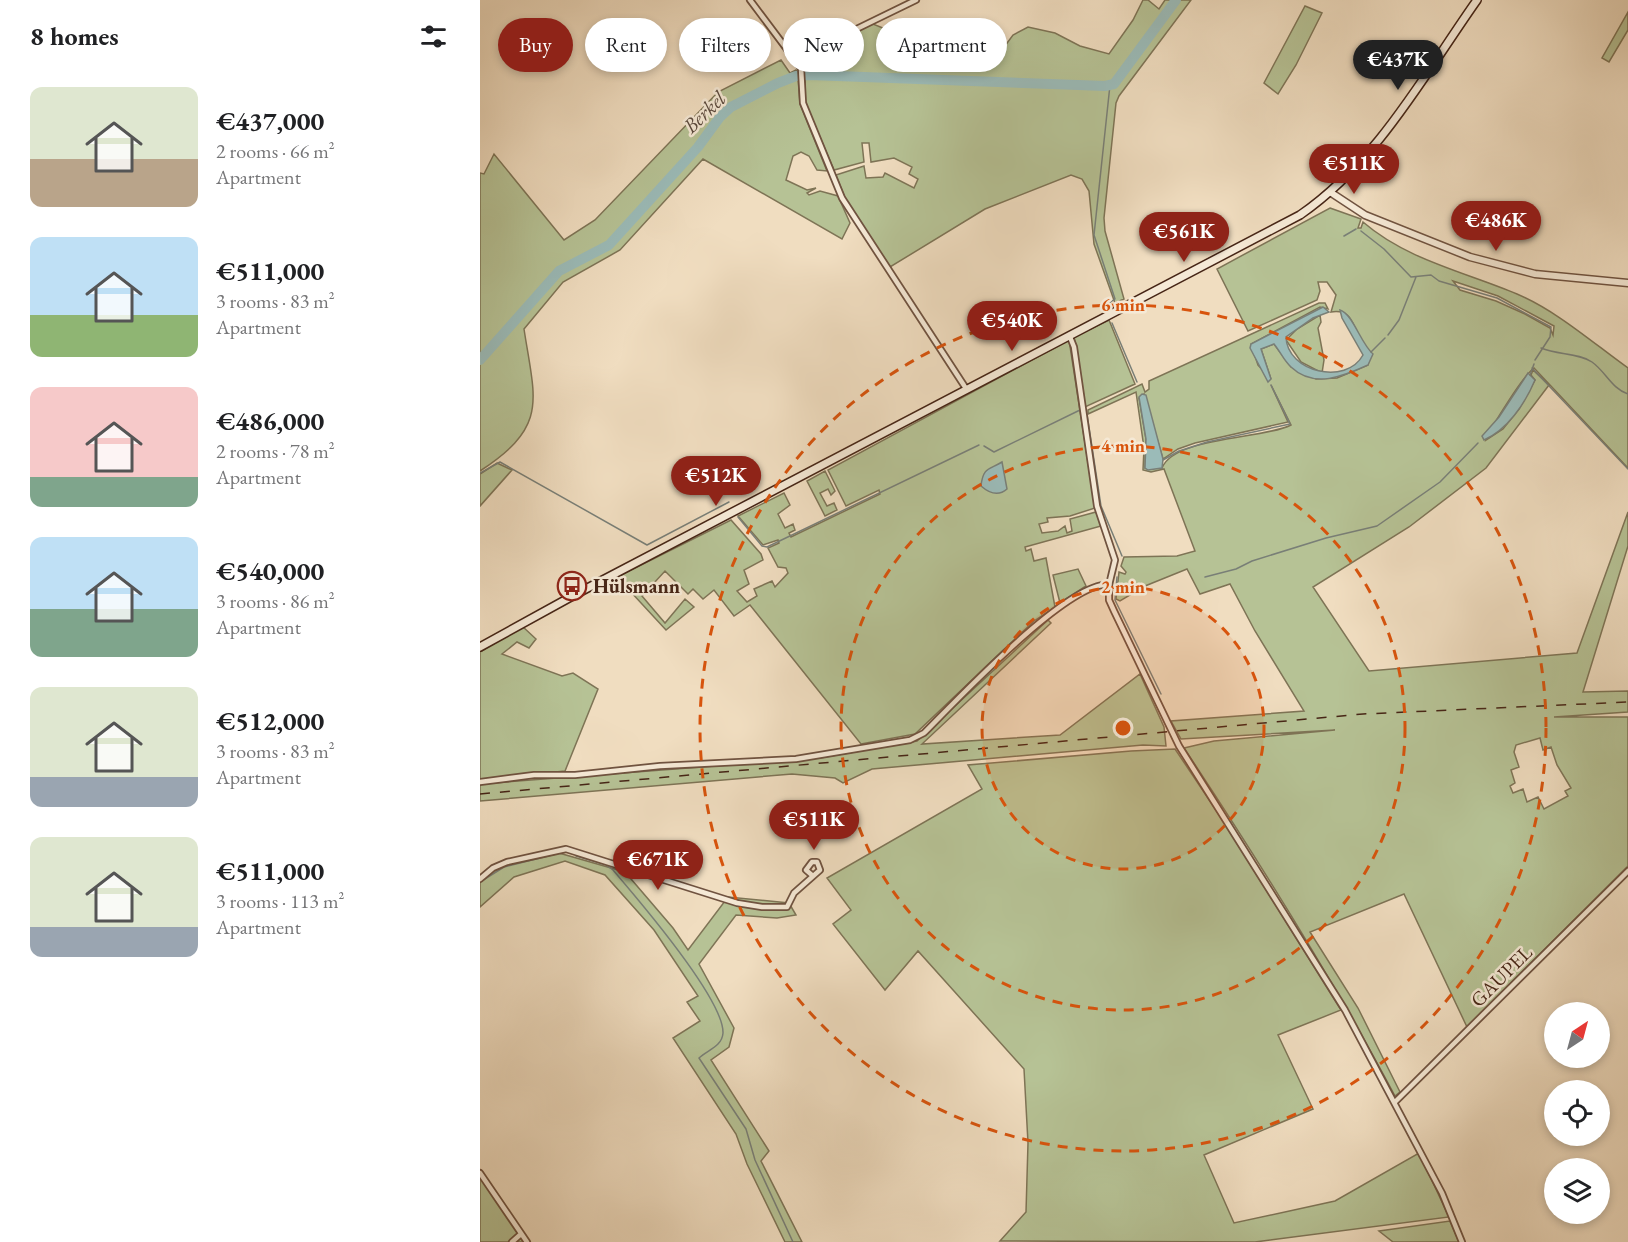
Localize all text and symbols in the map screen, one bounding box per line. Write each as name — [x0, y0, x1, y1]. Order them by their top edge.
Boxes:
chip: Buy — [498, 18, 573, 72]
chip: Rent — [585, 18, 667, 72]
chip: Filters — [679, 18, 771, 72]
chip: New — [783, 18, 864, 72]
chip: Apartment — [876, 18, 1007, 72]
text: 8 homes — [30, 19, 119, 53]
icon: filters — [417, 20, 450, 53]
pin: €437K — [1356, 40, 1440, 91]
text: €437K — [1367, 46, 1429, 72]
water label: Berkel — [676, 84, 732, 140]
text: €437,000 — [216, 104, 324, 138]
icon: home — [78, 111, 150, 183]
text: 2 rooms · 66 m² — [216, 138, 335, 164]
pin: €511K — [1312, 144, 1396, 195]
text: €511K — [1323, 150, 1385, 176]
text: Apartment — [216, 164, 301, 190]
pin: €486K — [1454, 201, 1538, 252]
text: €486K — [1465, 207, 1527, 233]
pin: €561K — [1142, 212, 1226, 263]
text: €561K — [1153, 218, 1215, 244]
text: €511,000 — [216, 254, 324, 288]
icon: home — [78, 261, 150, 333]
text: 3 rooms · 83 m² — [216, 288, 335, 314]
text: 6 min — [1101, 293, 1145, 316]
pin: €540K — [970, 301, 1054, 352]
text: €540K — [981, 307, 1043, 333]
text: Apartment — [216, 314, 301, 340]
text: €486,000 — [216, 404, 324, 438]
icon: home — [78, 411, 150, 483]
text: 4 min — [1101, 434, 1145, 457]
text: 2 rooms · 78 m² — [216, 438, 335, 464]
pin: €512K — [674, 456, 758, 507]
text: €512K — [685, 462, 747, 488]
text: Apartment — [216, 464, 301, 490]
text: €540,000 — [216, 554, 324, 588]
icon: home — [78, 561, 150, 633]
bus stop icon: Hülsmann — [556, 570, 588, 602]
place label: Hülsmann — [593, 573, 680, 599]
text: 2 min — [1101, 575, 1145, 598]
text: 3 rooms · 86 m² — [216, 588, 335, 614]
text: Apartment — [216, 614, 301, 640]
text: €512,000 — [216, 704, 324, 738]
icon: home — [78, 711, 150, 783]
centre of rings — [1113, 718, 1133, 738]
text: 3 rooms · 83 m² — [216, 738, 335, 764]
text: Apartment — [216, 764, 301, 790]
pin: €511K — [772, 800, 856, 851]
text: €511K — [783, 806, 845, 832]
pin: €671K — [616, 840, 700, 891]
text: €671K — [627, 846, 689, 872]
text: €511,000 — [216, 854, 324, 888]
icon: home — [78, 861, 150, 933]
text: 3 rooms · 113 m² — [216, 888, 344, 914]
text: Apartment — [216, 914, 301, 940]
street label: GAUPEL — [1465, 939, 1538, 1012]
north arrow — [1544, 1002, 1610, 1068]
map controls — [1544, 1002, 1610, 1224]
button: locate — [1544, 1080, 1610, 1146]
button: layers — [1544, 1158, 1610, 1224]

